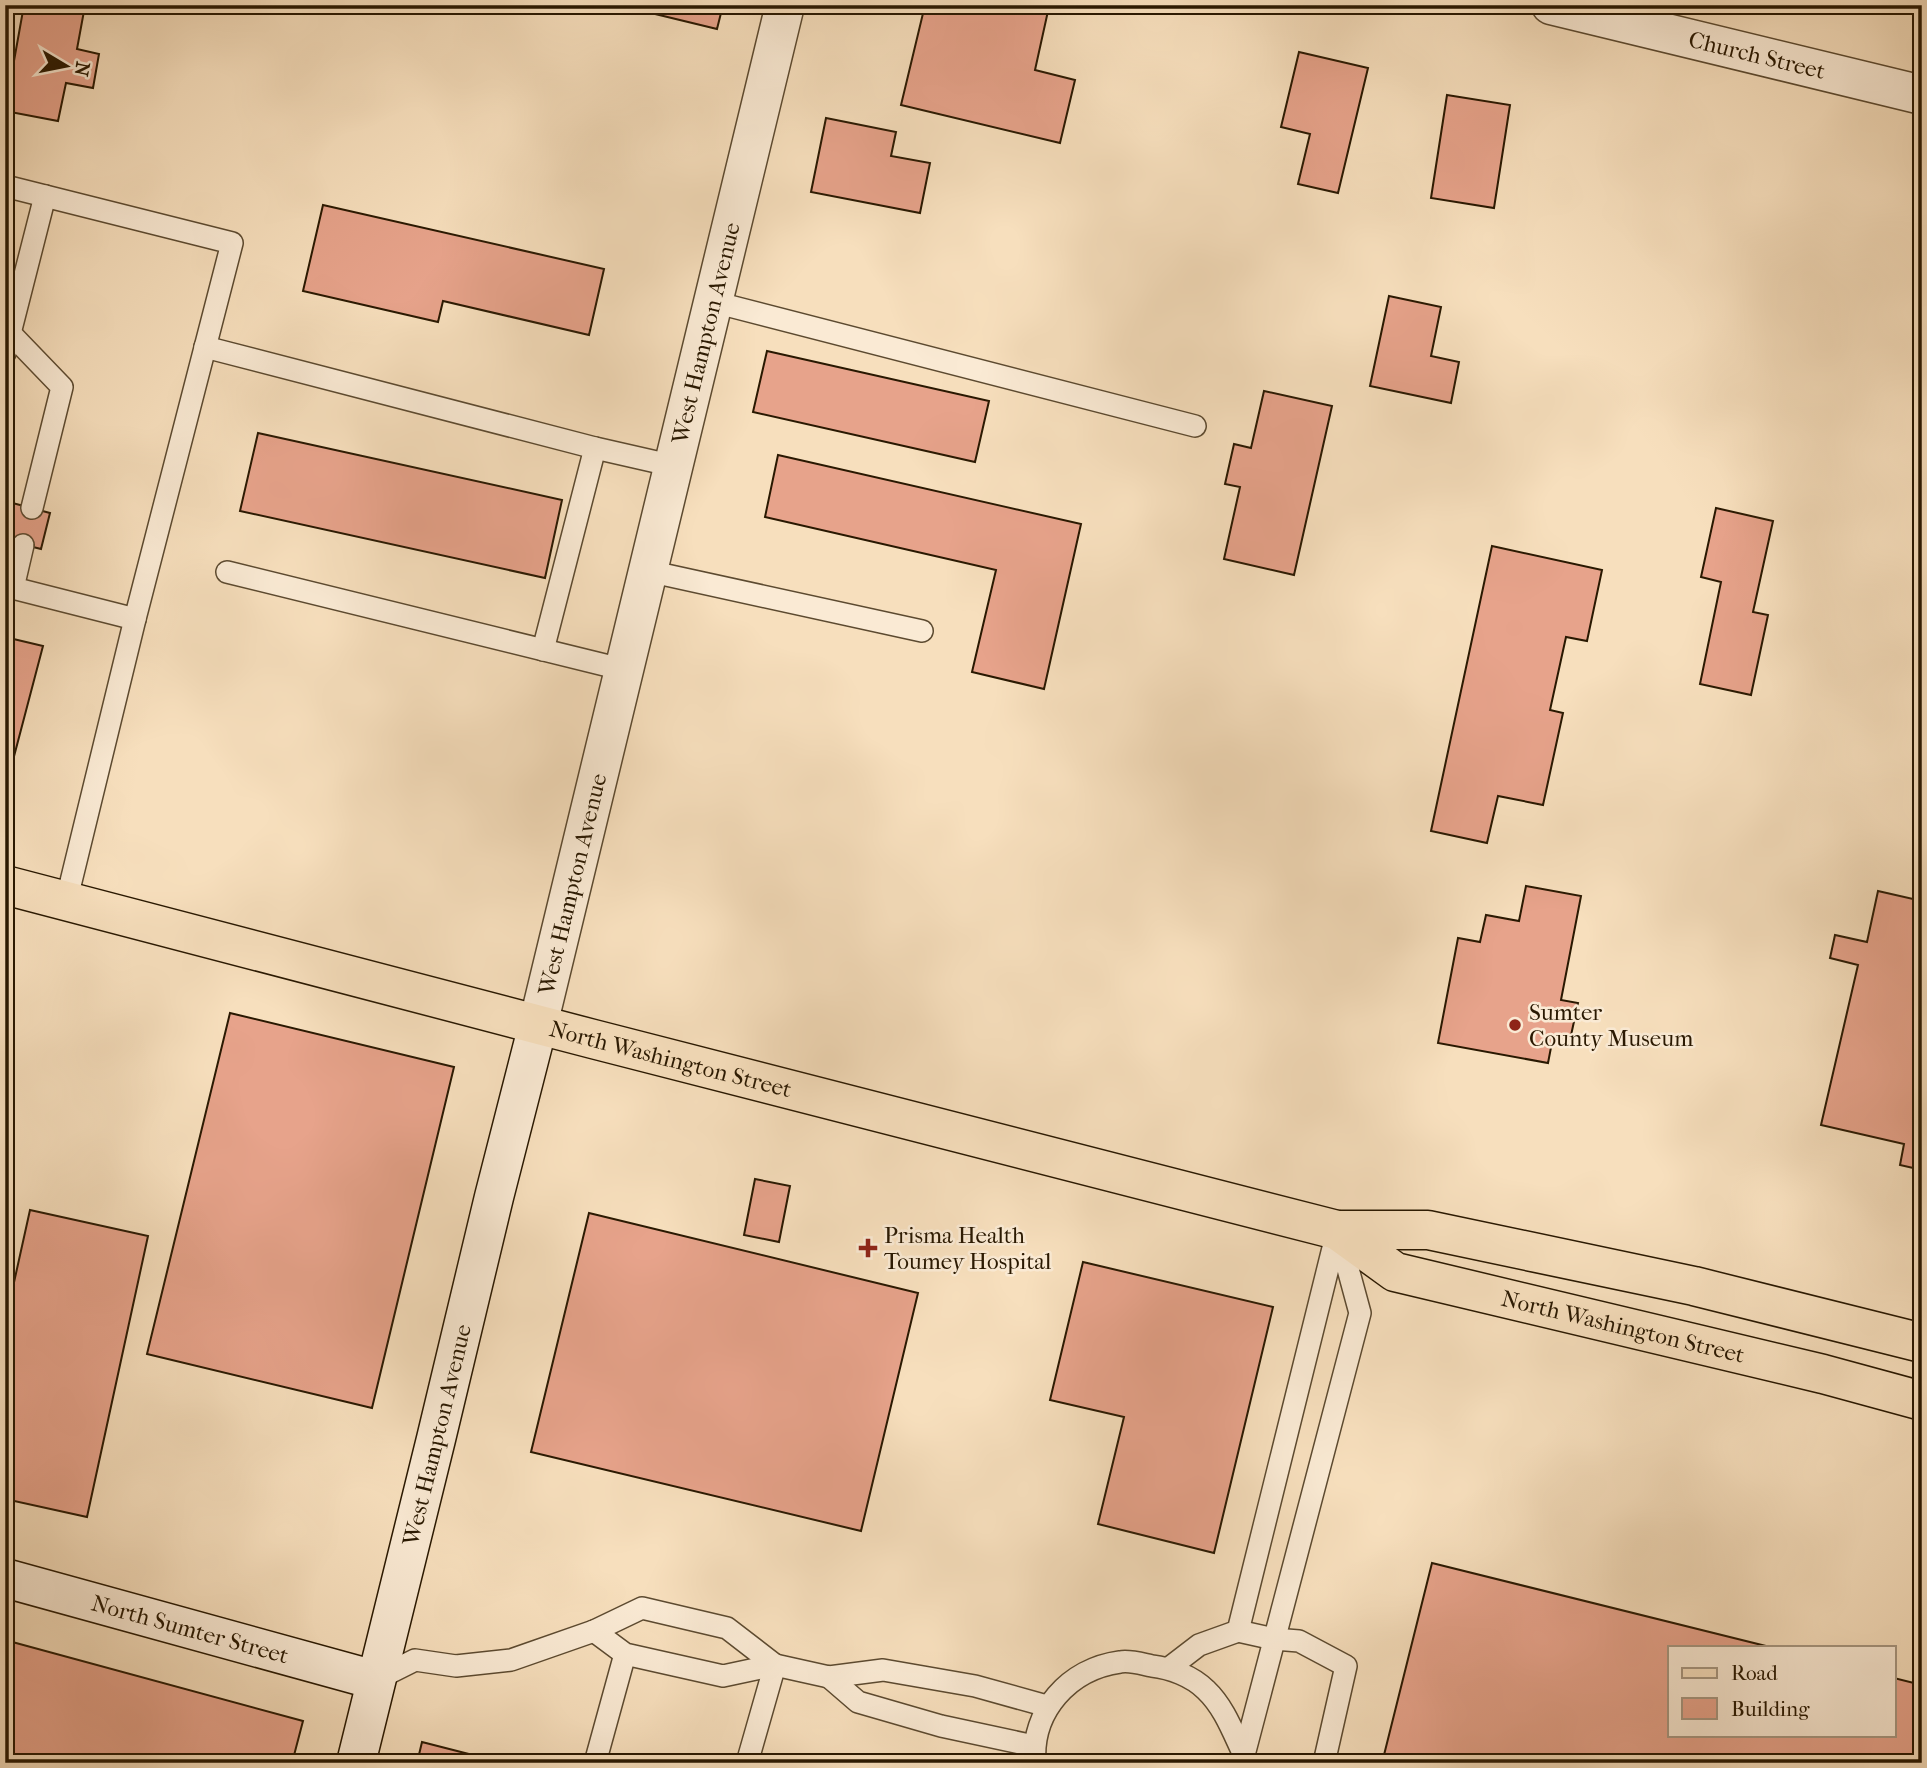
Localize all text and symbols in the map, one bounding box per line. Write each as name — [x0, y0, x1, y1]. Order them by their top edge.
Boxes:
street label: Church Street — [1686, 26, 1828, 85]
north arrow — [32, 32, 102, 102]
text: N — [70, 60, 94, 78]
street label: West Hampton Avenue — [666, 220, 746, 448]
street label: West Hampton Avenue — [533, 771, 612, 999]
place label: Sumter County Museum — [1529, 999, 1693, 1052]
street label: North Washington Street — [547, 1015, 795, 1103]
marker: Sumter County Museum — [1507, 1017, 1523, 1033]
place label: Prisma Health Toumey Hospital — [884, 1222, 1052, 1275]
marker: Prisma Health Toumey Hospital — [858, 1238, 878, 1258]
street label: North Washington Street — [1499, 1285, 1747, 1369]
street label: West Hampton Avenue — [397, 1322, 477, 1549]
street label: North Sumter Street — [88, 1589, 292, 1670]
legend — [1668, 1646, 1896, 1736]
text: Road — [1731, 1661, 1778, 1685]
text: Building — [1731, 1697, 1810, 1721]

